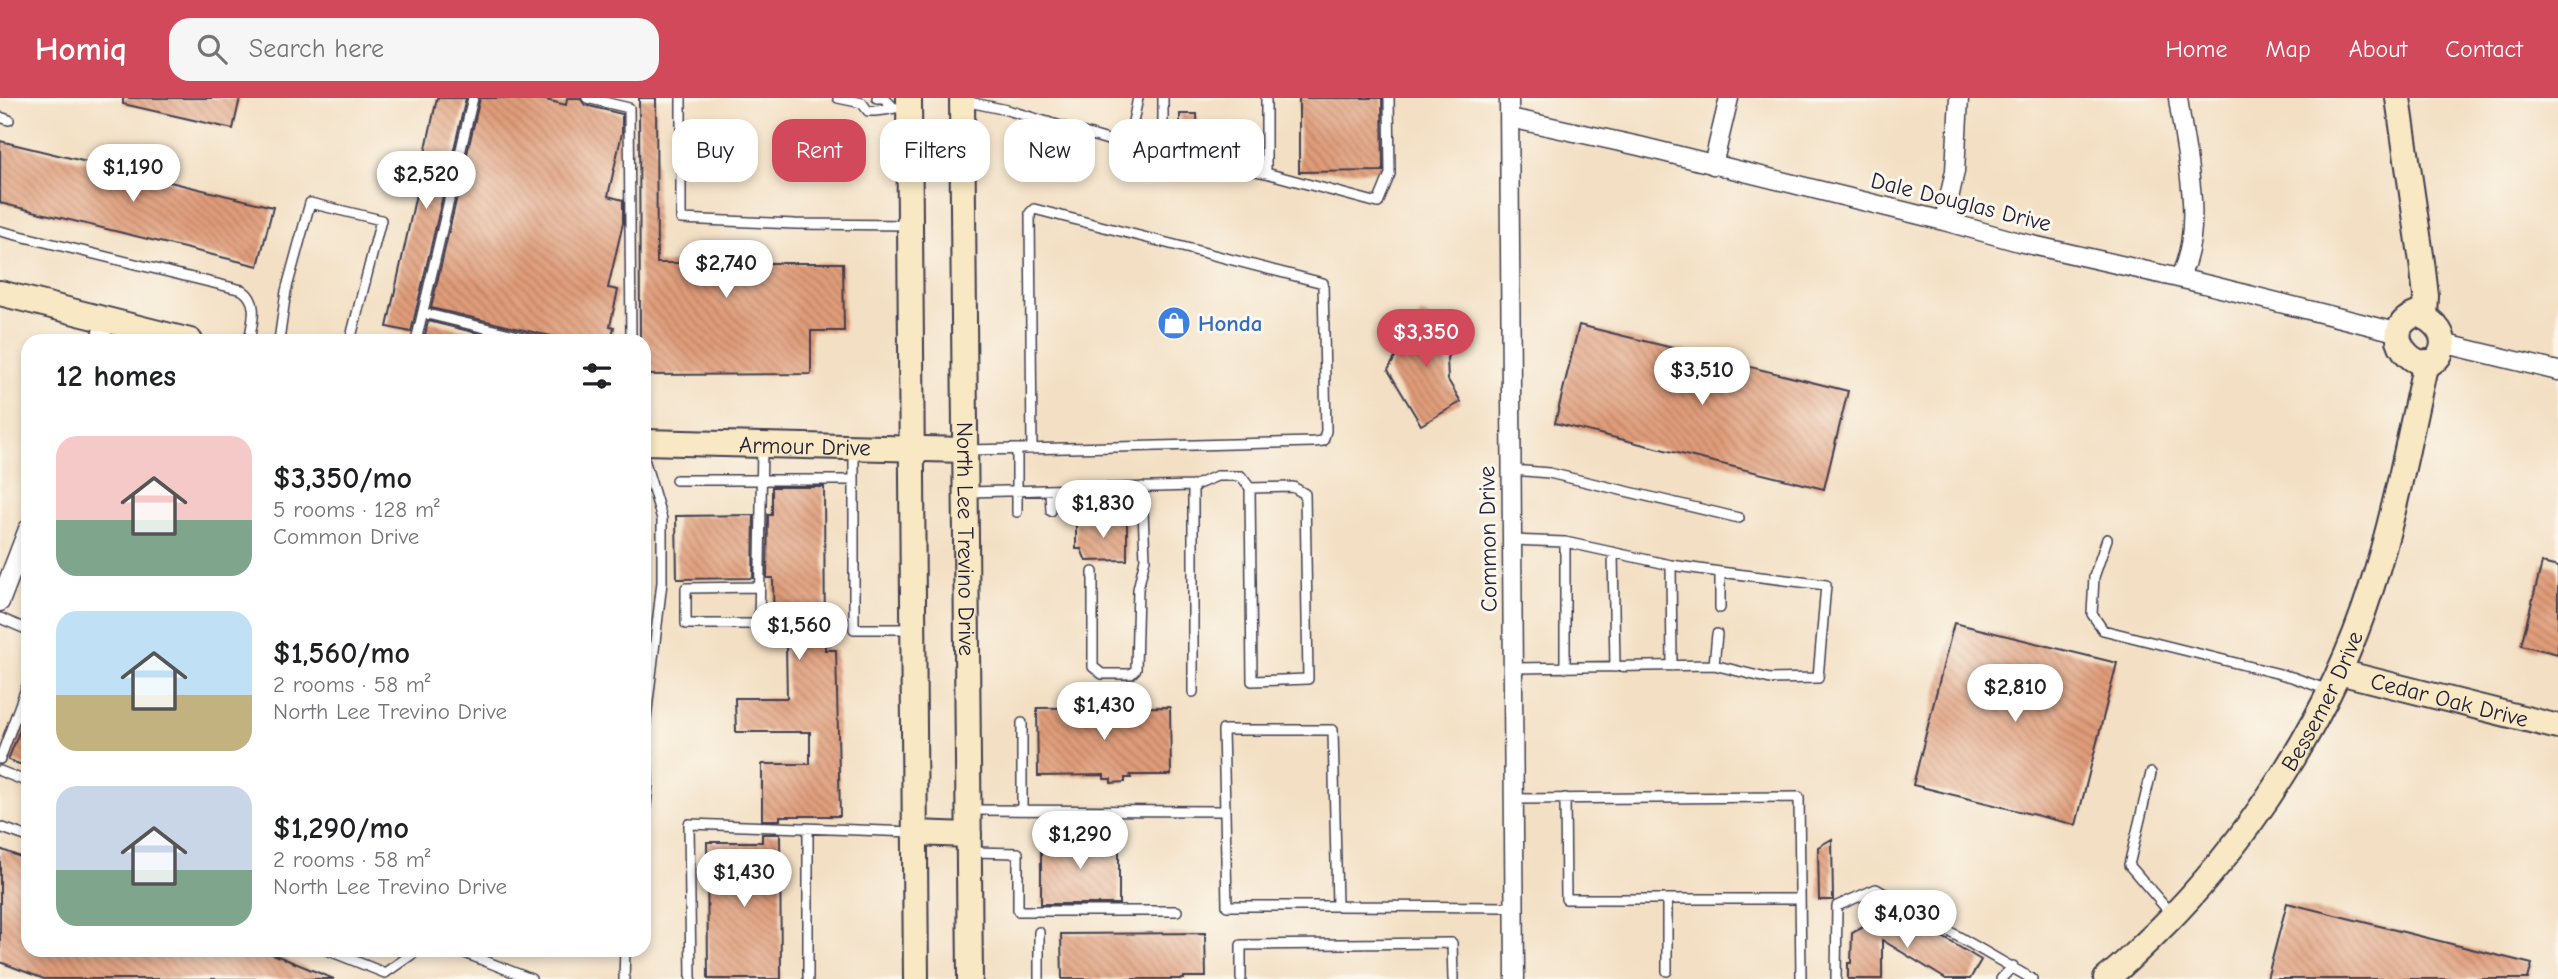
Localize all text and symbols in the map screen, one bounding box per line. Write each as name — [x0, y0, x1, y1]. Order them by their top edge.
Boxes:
search box — [169, 18, 659, 81]
text: Homiq — [35, 30, 127, 68]
icon: search — [193, 30, 231, 68]
text: Search here — [249, 34, 384, 64]
text: Home — [2166, 35, 2227, 63]
text: Map — [2265, 35, 2311, 63]
text: About — [2349, 35, 2407, 63]
text: Contact — [2445, 35, 2523, 63]
chip: Buy — [672, 119, 758, 182]
chip: Rent — [772, 119, 866, 182]
chip: Filters — [880, 119, 990, 182]
chip: New — [1004, 119, 1095, 182]
chip: Apartment — [1109, 119, 1264, 182]
pin: $1,190 — [76, 144, 190, 204]
pin: $2,520 — [369, 152, 483, 211]
text: $1,190 — [102, 153, 164, 180]
text: $2,520 — [393, 160, 459, 187]
street label: Dale Douglas Drive — [1868, 167, 2054, 237]
pin: $2,740 — [669, 240, 783, 300]
text: $2,740 — [695, 249, 757, 276]
shop icon: Honda — [1155, 304, 1193, 342]
place label: Honda — [1198, 310, 1263, 337]
pin: $3,350 — [1369, 310, 1483, 369]
text: $3,350 — [1393, 318, 1459, 345]
pin: $3,510 — [1645, 348, 1759, 407]
text: $3,510 — [1670, 356, 1734, 383]
icon: filters — [578, 357, 616, 395]
text: 12 homes — [56, 359, 176, 394]
street label: North Lee Trevino Drive — [951, 422, 981, 656]
street label: Armour Drive — [739, 431, 871, 461]
text: $3,350/mo — [273, 461, 412, 496]
icon: home — [112, 464, 196, 548]
street label: Common Drive — [1473, 466, 1503, 612]
pin: $1,830 — [1046, 480, 1160, 540]
text: $1,830 — [1071, 489, 1135, 516]
text: 5 rooms · 128 m² — [273, 496, 440, 523]
text: Common Drive — [273, 523, 419, 550]
pin: $1,560 — [742, 602, 856, 662]
text: $1,560 — [767, 611, 831, 638]
street label: Bessemer Drive — [2275, 627, 2368, 776]
text: $1,560/mo — [273, 636, 410, 671]
icon: home — [112, 639, 196, 723]
pin: $2,810 — [1958, 664, 2072, 724]
street label: Cedar Oak Drive — [2368, 667, 2531, 733]
text: 2 rooms · 58 m² — [273, 671, 431, 698]
text: $2,810 — [1983, 673, 2047, 700]
pin: $1,430 — [1047, 682, 1161, 742]
text: $1,430 — [1073, 691, 1135, 718]
text: North Lee Trevino Drive — [273, 698, 507, 725]
text: $1,290/mo — [273, 811, 409, 846]
pin: $1,290 — [1023, 812, 1137, 871]
icon: home — [112, 814, 196, 898]
text: $1,290 — [1048, 820, 1112, 847]
text: 2 rooms · 58 m² — [273, 846, 431, 873]
pin: $1,430 — [687, 850, 801, 909]
text: $1,430 — [713, 858, 775, 885]
text: North Lee Trevino Drive — [273, 873, 507, 900]
pin: $4,030 — [1850, 890, 1964, 950]
text: $4,030 — [1874, 899, 1940, 926]

